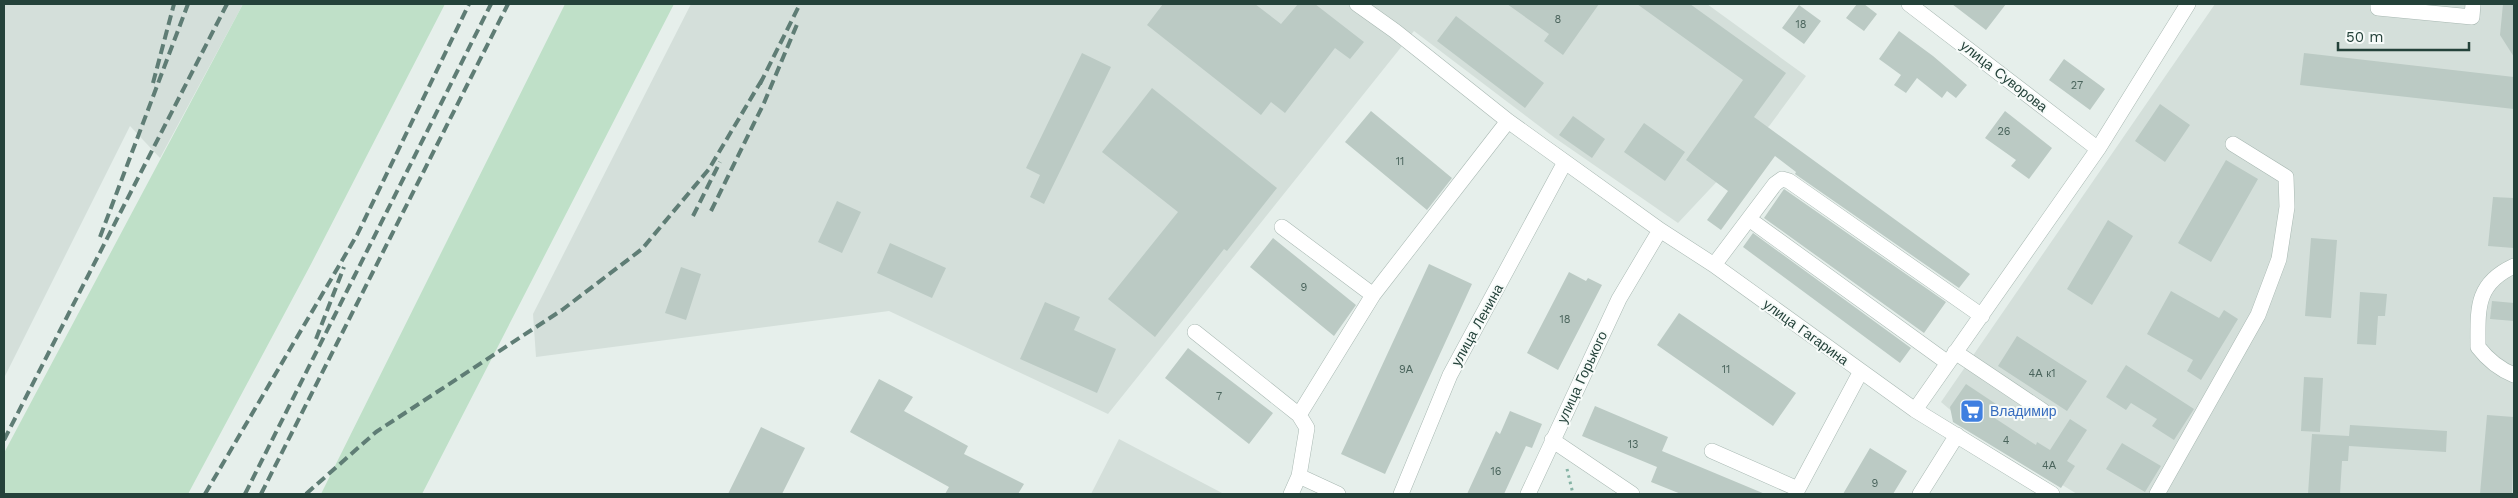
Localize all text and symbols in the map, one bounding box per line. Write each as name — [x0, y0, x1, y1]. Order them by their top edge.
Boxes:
house number: 8 — [1555, 13, 1562, 26]
house number: 18 — [1795, 18, 1807, 31]
scale bar — [2338, 20, 2469, 52]
text: 50 m — [2346, 28, 2383, 46]
street label: улица Суворова — [1957, 37, 2051, 115]
house number: 27 — [2071, 79, 2083, 92]
house number: 26 — [1997, 125, 2011, 138]
house number: 11 — [1396, 155, 1404, 168]
house number: 9 — [1301, 281, 1308, 294]
street label: улица Ленина — [1448, 281, 1506, 369]
street label: улица Гагарина — [1760, 296, 1852, 368]
house number: 18 — [1559, 313, 1571, 326]
street label: улица Горького — [1554, 328, 1610, 425]
house number: 9А — [1399, 363, 1414, 376]
house number: 11 — [1722, 363, 1730, 376]
house number: 4А к1 — [2029, 367, 2055, 380]
house number: 7 — [1216, 390, 1222, 403]
supermarket icon: Владимир — [1959, 398, 1985, 424]
place label: Владимир — [1990, 403, 2057, 419]
house number: 4 — [2003, 434, 2010, 447]
house number: 13 — [1628, 438, 1638, 451]
house number: 4А — [2042, 459, 2057, 472]
house number: 16 — [1491, 465, 1502, 478]
house number: 9 — [1872, 477, 1879, 490]

